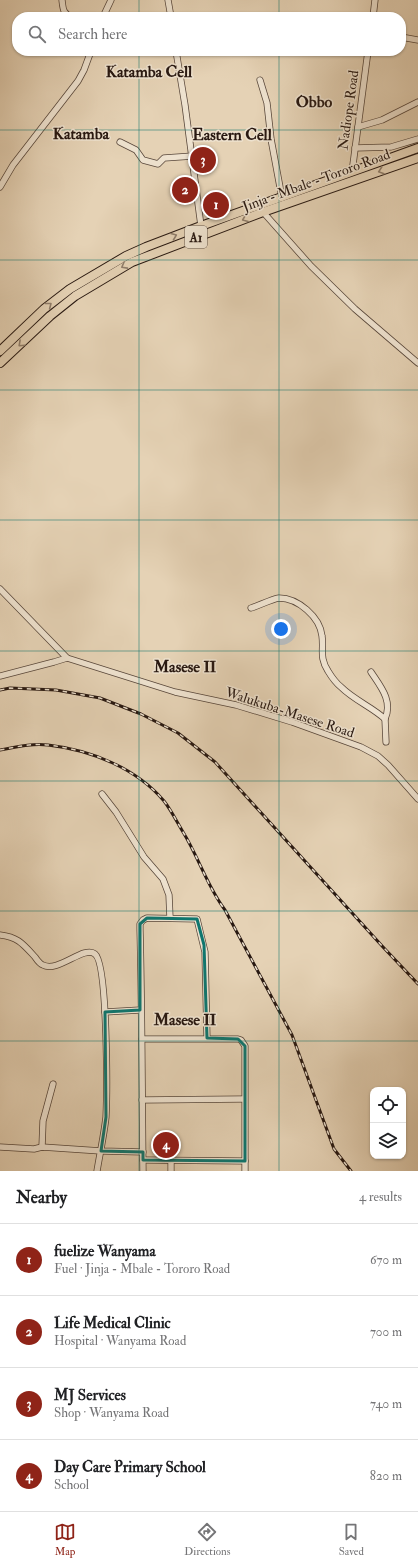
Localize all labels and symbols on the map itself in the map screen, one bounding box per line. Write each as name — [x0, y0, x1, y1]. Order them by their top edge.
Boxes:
district label: Katamba Cell — [106, 62, 193, 82]
street label: Nadiope Road — [334, 69, 364, 151]
district label: Obbo — [296, 92, 333, 112]
district label: Katamba — [53, 124, 110, 144]
district label: Eastern Cell — [192, 125, 273, 145]
pin: 3 — [190, 145, 216, 175]
street label: Jinja - Mbale - Tororo Road — [239, 146, 392, 215]
one-way arrow — [378, 166, 385, 174]
pin: 2 — [172, 175, 198, 205]
pin: 1 — [203, 190, 229, 220]
one-way arrow — [242, 214, 249, 222]
road number: A1 — [185, 226, 207, 248]
one-way arrow — [171, 232, 178, 241]
one-way arrow — [121, 261, 129, 268]
one-way arrow — [45, 303, 52, 310]
one-way arrow — [18, 339, 26, 346]
your location — [271, 619, 291, 639]
district label: Masese II — [153, 657, 217, 677]
street label: Walukuba-Masese Road — [222, 683, 357, 741]
district label: Masese II — [153, 1010, 217, 1030]
pin: 4 — [153, 1130, 179, 1160]

